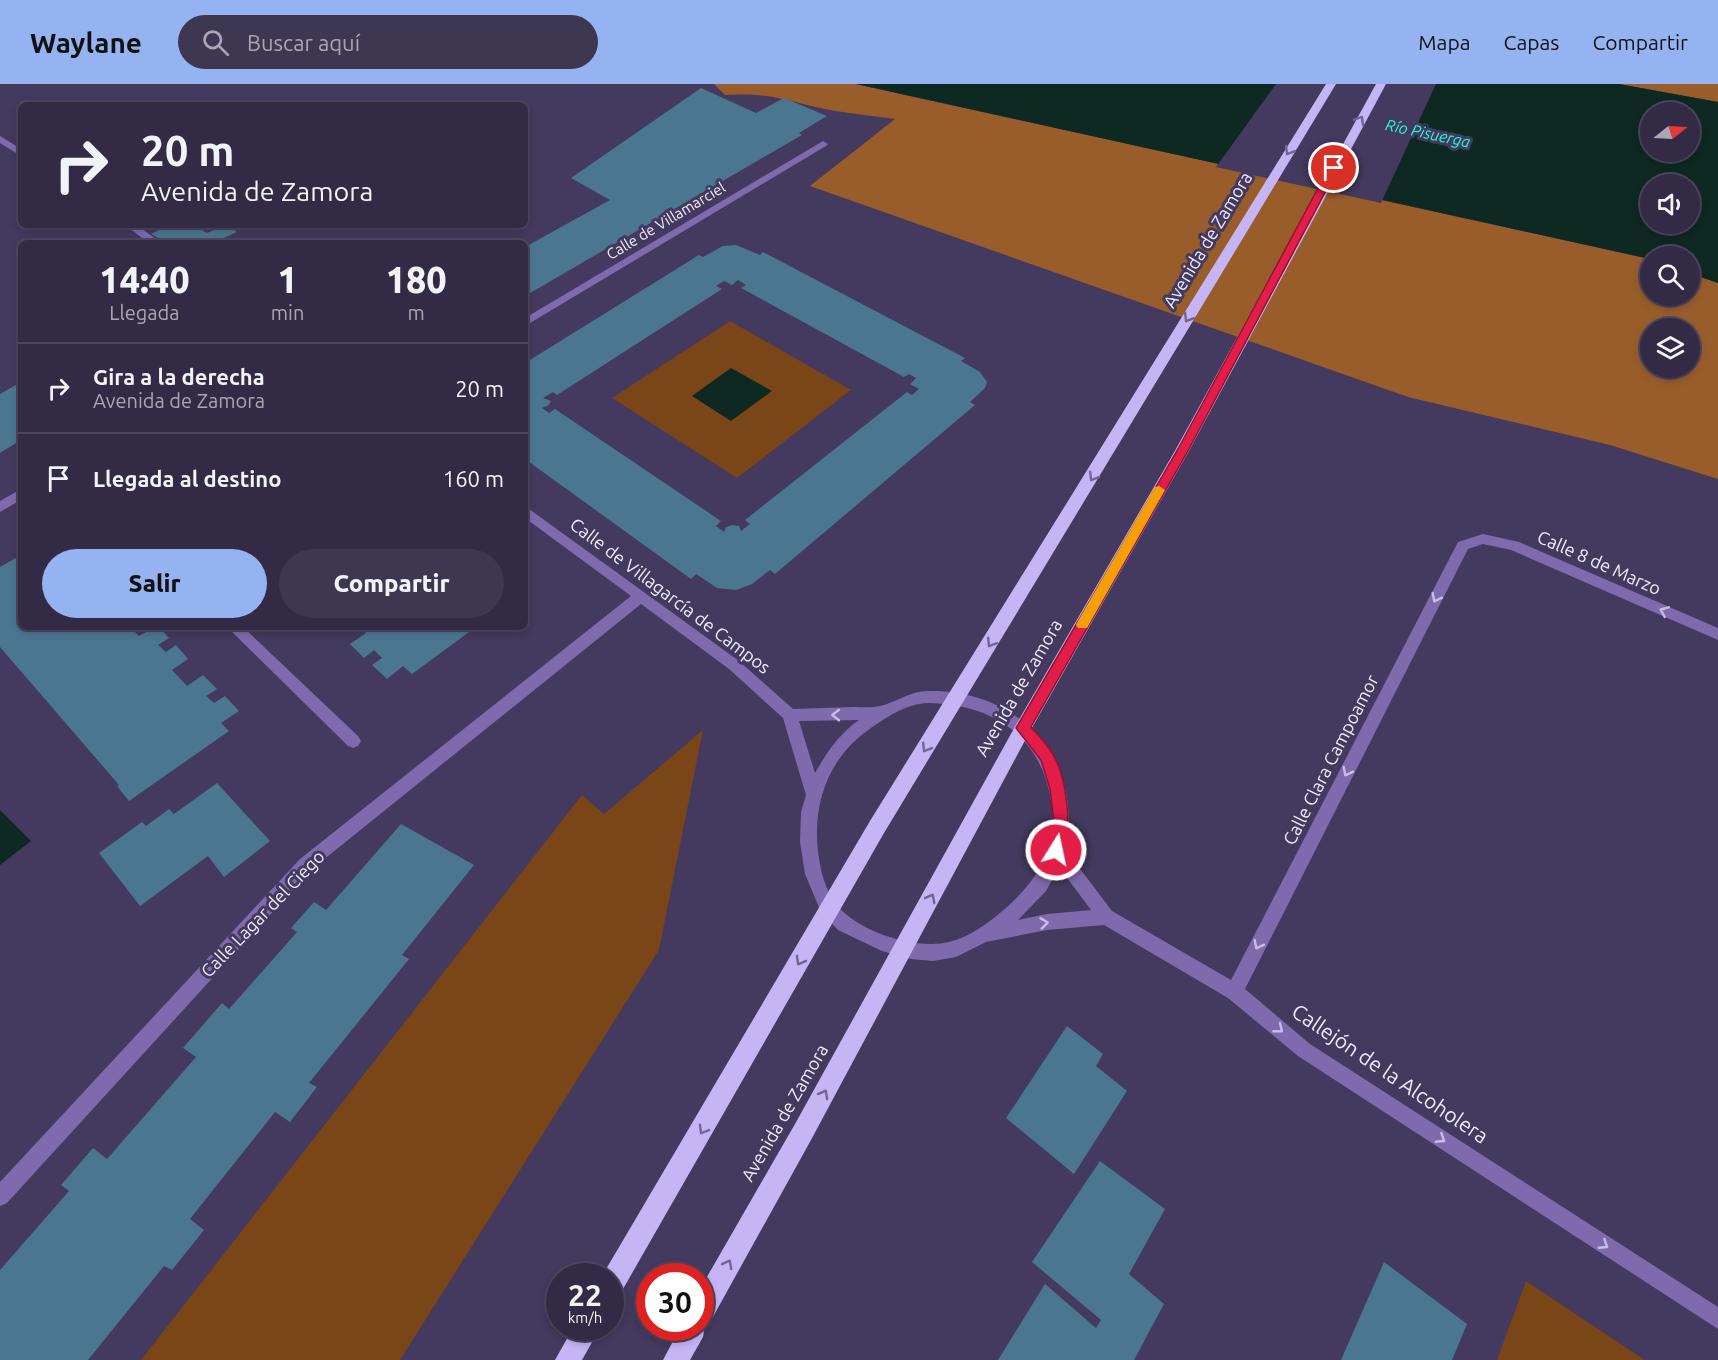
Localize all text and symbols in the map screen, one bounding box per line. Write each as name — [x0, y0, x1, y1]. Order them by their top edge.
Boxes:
search box — [178, 15, 598, 69]
icon: search — [199, 26, 232, 59]
text: Waylane — [30, 27, 142, 58]
text: Buscar aquí — [247, 30, 360, 55]
text: Mapa — [1418, 30, 1470, 54]
text: Capas — [1503, 30, 1559, 54]
text: Compartir — [1592, 30, 1688, 54]
north arrow — [1640, 102, 1700, 162]
map controls — [1640, 102, 1700, 378]
water label: Río Pisuerga — [1384, 115, 1472, 151]
one-way arrow — [1353, 116, 1364, 126]
icon: right — [42, 126, 120, 204]
text: 20 m — [141, 127, 235, 174]
pin — [1308, 142, 1359, 193]
one-way arrow — [1285, 145, 1296, 155]
icon: arrive — [1317, 151, 1350, 184]
street label: Avenida de Zamora — [1159, 168, 1256, 311]
button: sound — [1640, 174, 1700, 234]
text: Avenida de Zamora — [141, 176, 373, 206]
street label: Calle de Villamarciel — [603, 178, 728, 263]
button: search — [1640, 246, 1700, 306]
text: 14:40 — [99, 259, 189, 300]
text: 1 — [277, 259, 298, 300]
text: 180 — [386, 259, 447, 300]
text: Llegada — [109, 301, 180, 324]
text: min — [271, 301, 304, 324]
text: m — [408, 301, 425, 324]
one-way arrow — [1184, 312, 1196, 322]
button: layers — [1640, 318, 1700, 378]
text: Gira a la derecha — [93, 364, 265, 389]
icon: right — [42, 372, 75, 405]
text: 20 m — [455, 376, 504, 401]
text: Avenida de Zamora — [93, 389, 265, 412]
icon: arrive — [42, 462, 75, 495]
text: Llegada al destino — [93, 466, 281, 491]
text: 160 m — [443, 466, 504, 491]
one-way arrow — [1089, 470, 1100, 481]
street label: Calle de Villagarcía de Campos — [567, 513, 775, 677]
street label: Calle 8 de Marzo — [1535, 526, 1664, 598]
button: Salir — [42, 549, 267, 618]
button: Compartir — [279, 549, 504, 618]
one-way arrow — [1432, 592, 1443, 603]
one-way arrow — [1660, 606, 1671, 618]
street label: Avenida de Zamora — [971, 615, 1066, 760]
one-way arrow — [987, 637, 999, 647]
street label: Calle Clara Campoamor — [1279, 671, 1382, 848]
one-way arrow — [831, 709, 840, 721]
one-way arrow — [922, 742, 934, 752]
one-way arrow — [1343, 765, 1354, 776]
position arrow — [1024, 818, 1088, 882]
street label: Calle Lagar del Ciego — [197, 846, 328, 981]
one-way arrow — [924, 893, 935, 904]
one-way arrow — [1040, 917, 1049, 929]
one-way arrow — [1254, 939, 1265, 950]
one-way arrow — [796, 954, 807, 965]
street label: Callejón de la Alcoholera — [1288, 998, 1493, 1148]
one-way arrow — [1272, 1022, 1283, 1033]
street label: Avenida de Zamora — [737, 1040, 832, 1185]
one-way arrow — [817, 1090, 828, 1100]
one-way arrow — [699, 1124, 710, 1134]
one-way arrow — [1434, 1131, 1445, 1142]
one-way arrow — [1597, 1238, 1608, 1249]
one-way arrow — [721, 1260, 732, 1270]
speed limit sign: 30 — [636, 1263, 714, 1341]
text: 22 — [568, 1278, 602, 1312]
text: km/h — [568, 1309, 602, 1326]

